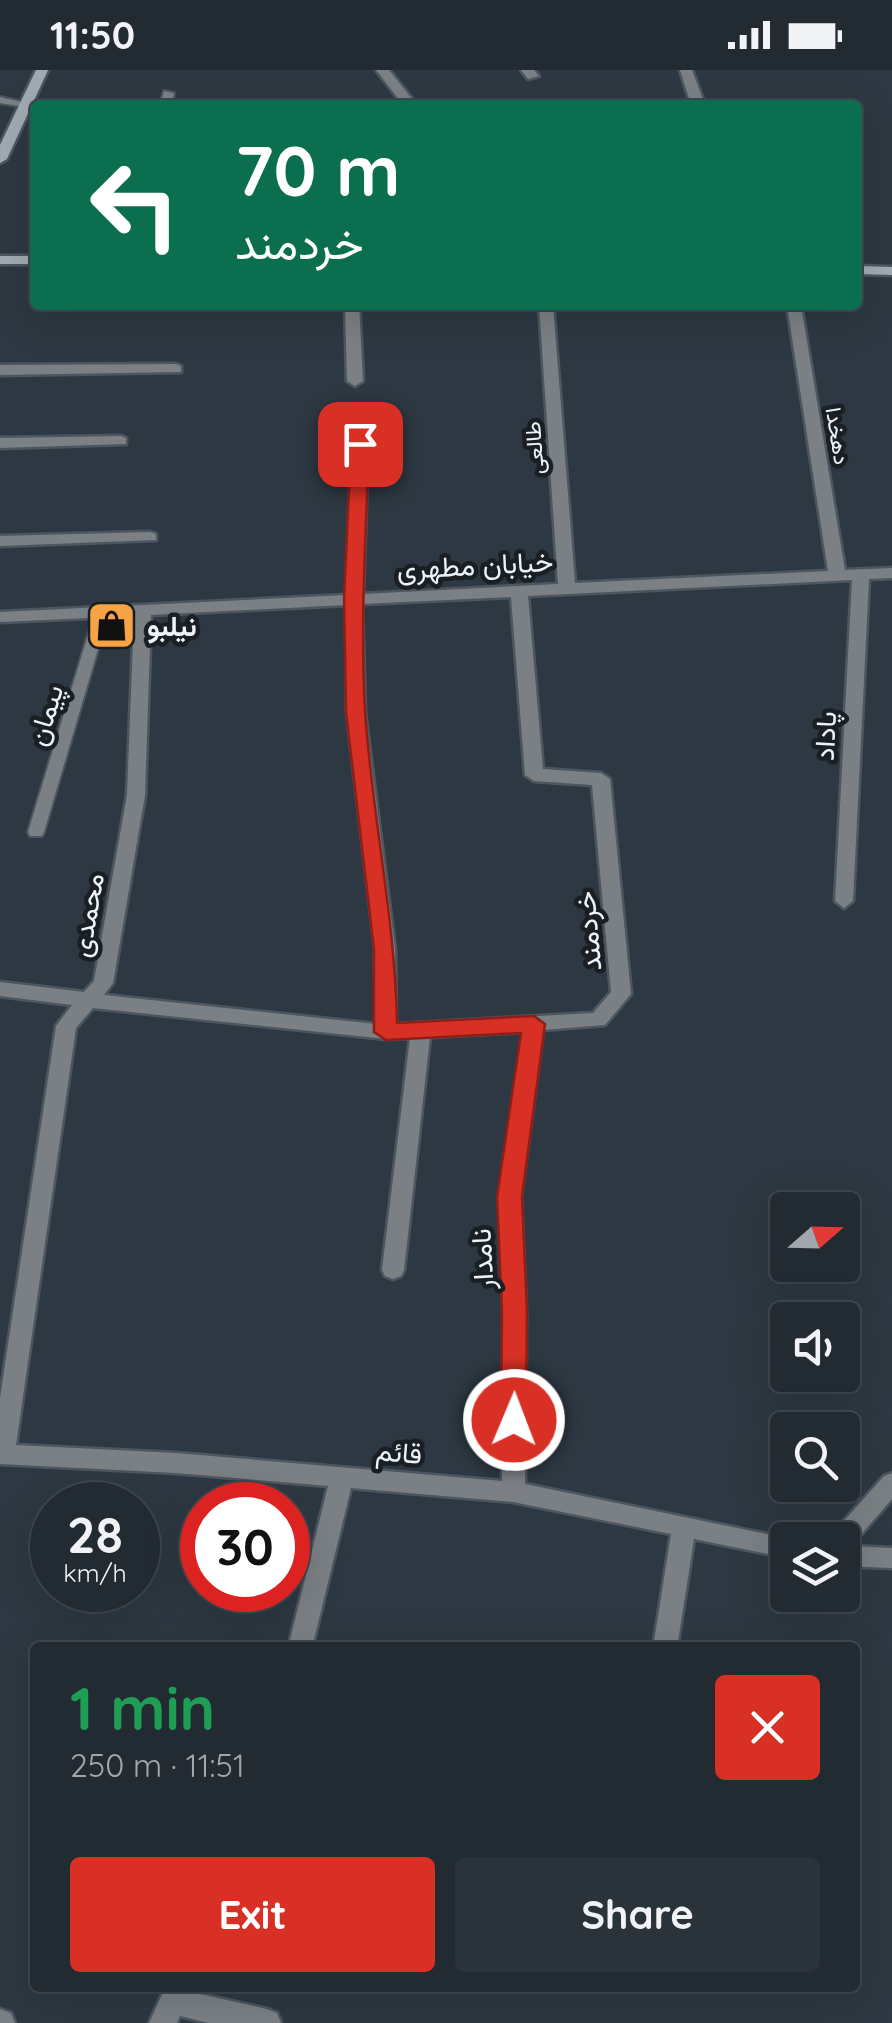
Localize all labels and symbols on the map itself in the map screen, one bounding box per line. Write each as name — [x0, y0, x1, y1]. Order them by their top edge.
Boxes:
pin — [318, 402, 403, 487]
street label: دهخدا — [820, 405, 856, 467]
street label: طالعی — [518, 420, 550, 476]
street label: خیابان مطهری — [396, 543, 554, 587]
shop icon: نیلبو — [86, 600, 138, 652]
place label: نیلبو — [147, 608, 197, 644]
street label: پیمان — [19, 680, 72, 750]
street label: پاداد — [806, 710, 845, 762]
street label: محمدی — [62, 870, 111, 960]
street label: خردمند — [567, 890, 609, 972]
north arrow — [770, 1192, 860, 1282]
street label: نامدار — [462, 1227, 502, 1292]
position arrow — [462, 1368, 566, 1472]
street label: قائم — [374, 1432, 424, 1473]
speed limit sign: 30 — [180, 1482, 310, 1612]

